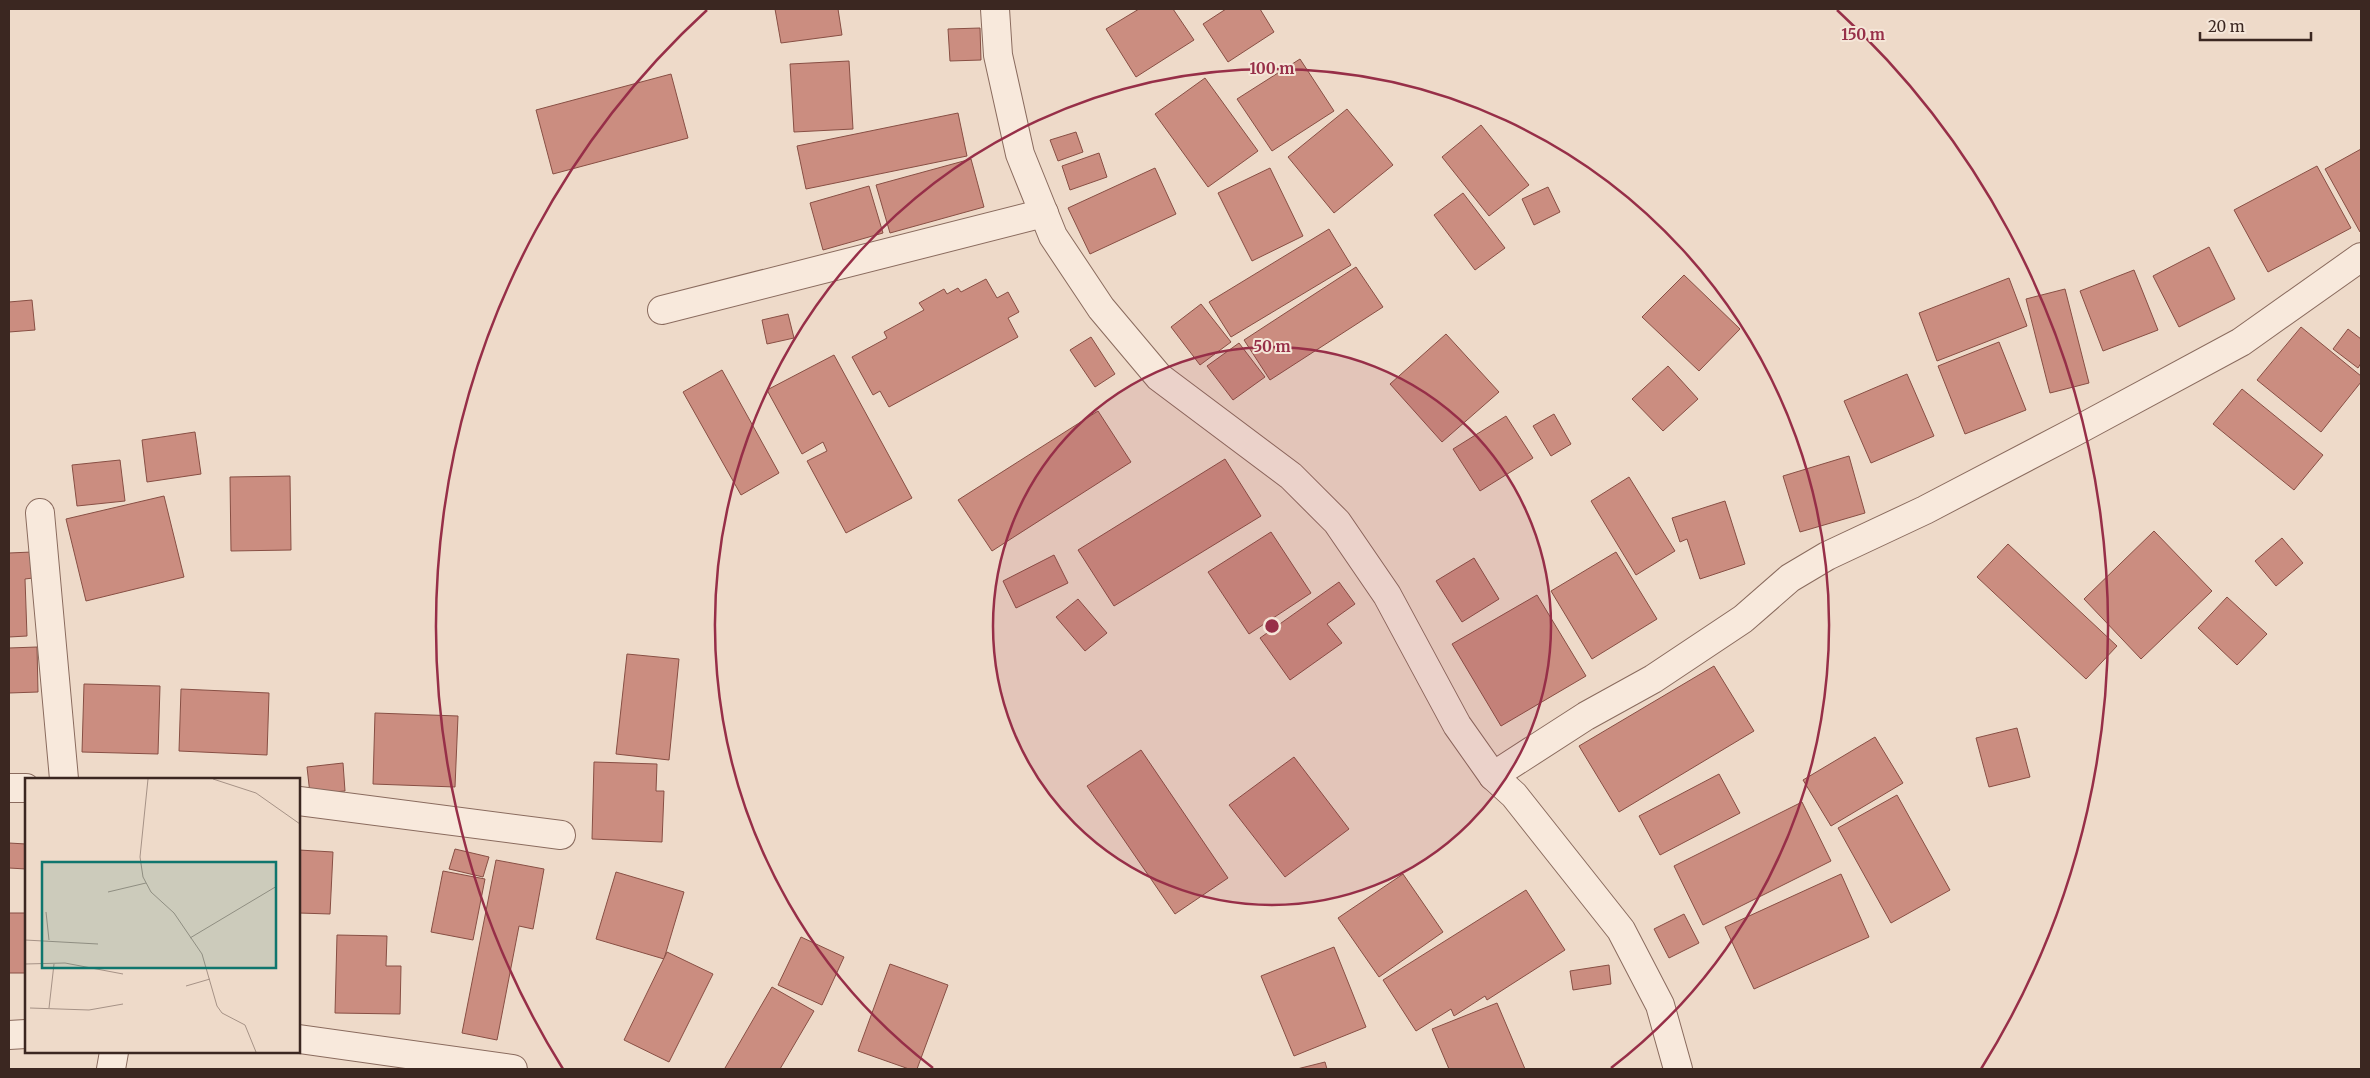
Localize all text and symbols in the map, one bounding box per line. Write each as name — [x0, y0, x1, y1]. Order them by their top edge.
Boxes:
scale bar — [2200, 10, 2311, 42]
text: 20 m — [2208, 17, 2245, 36]
text: 150 m — [1841, 25, 1885, 44]
text: 100 m — [1250, 59, 1294, 78]
text: 50 m — [1253, 337, 1291, 356]
centre of rings — [1263, 617, 1281, 635]
inset map — [25, 778, 300, 1053]

